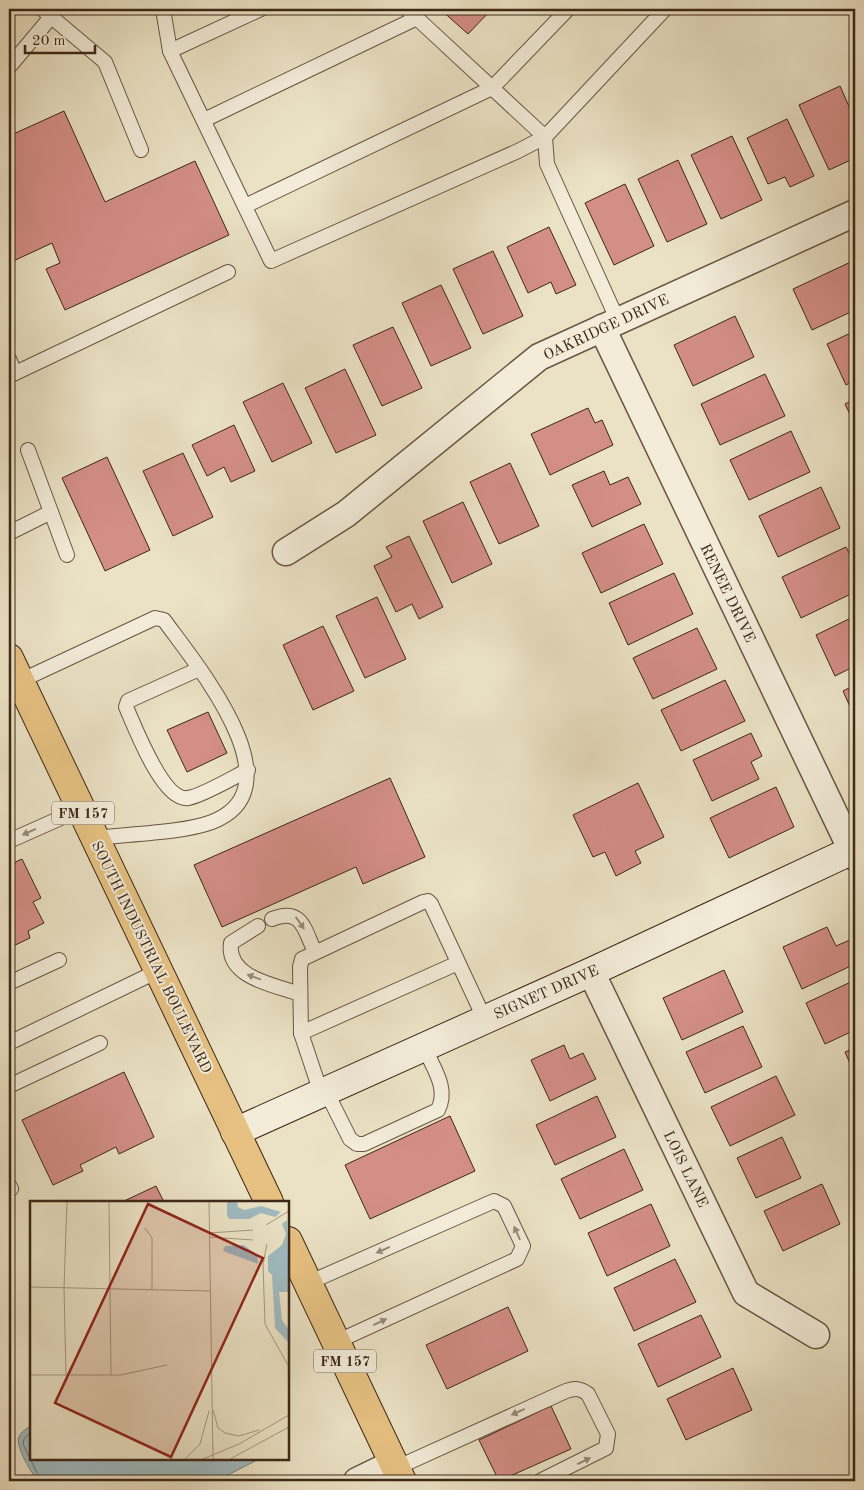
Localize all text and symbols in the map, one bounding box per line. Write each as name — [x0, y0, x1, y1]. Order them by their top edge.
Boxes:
scale bar — [25, 22, 95, 54]
text: 20 m — [32, 34, 66, 49]
street label: OAKRIDGE DRIVE — [542, 293, 672, 364]
street label: RENEE DRIVE — [696, 542, 757, 645]
road number: FM 157 — [52, 801, 114, 824]
one-way arrow — [22, 829, 36, 837]
street label: SOUTH INDUSTRIAL BOULEVARD — [88, 839, 214, 1076]
one-way arrow — [295, 916, 305, 930]
street label: SIGNET DRIVE — [492, 964, 601, 1023]
one-way arrow — [246, 973, 261, 981]
street label: LOIS LANE — [660, 1129, 710, 1210]
inset map — [30, 1201, 289, 1460]
one-way arrow — [512, 1226, 520, 1240]
one-way arrow — [376, 1247, 390, 1255]
one-way arrow — [373, 1317, 387, 1325]
road number: FM 157 — [314, 1350, 376, 1372]
one-way arrow — [511, 1409, 525, 1417]
one-way arrow — [577, 1456, 591, 1464]

